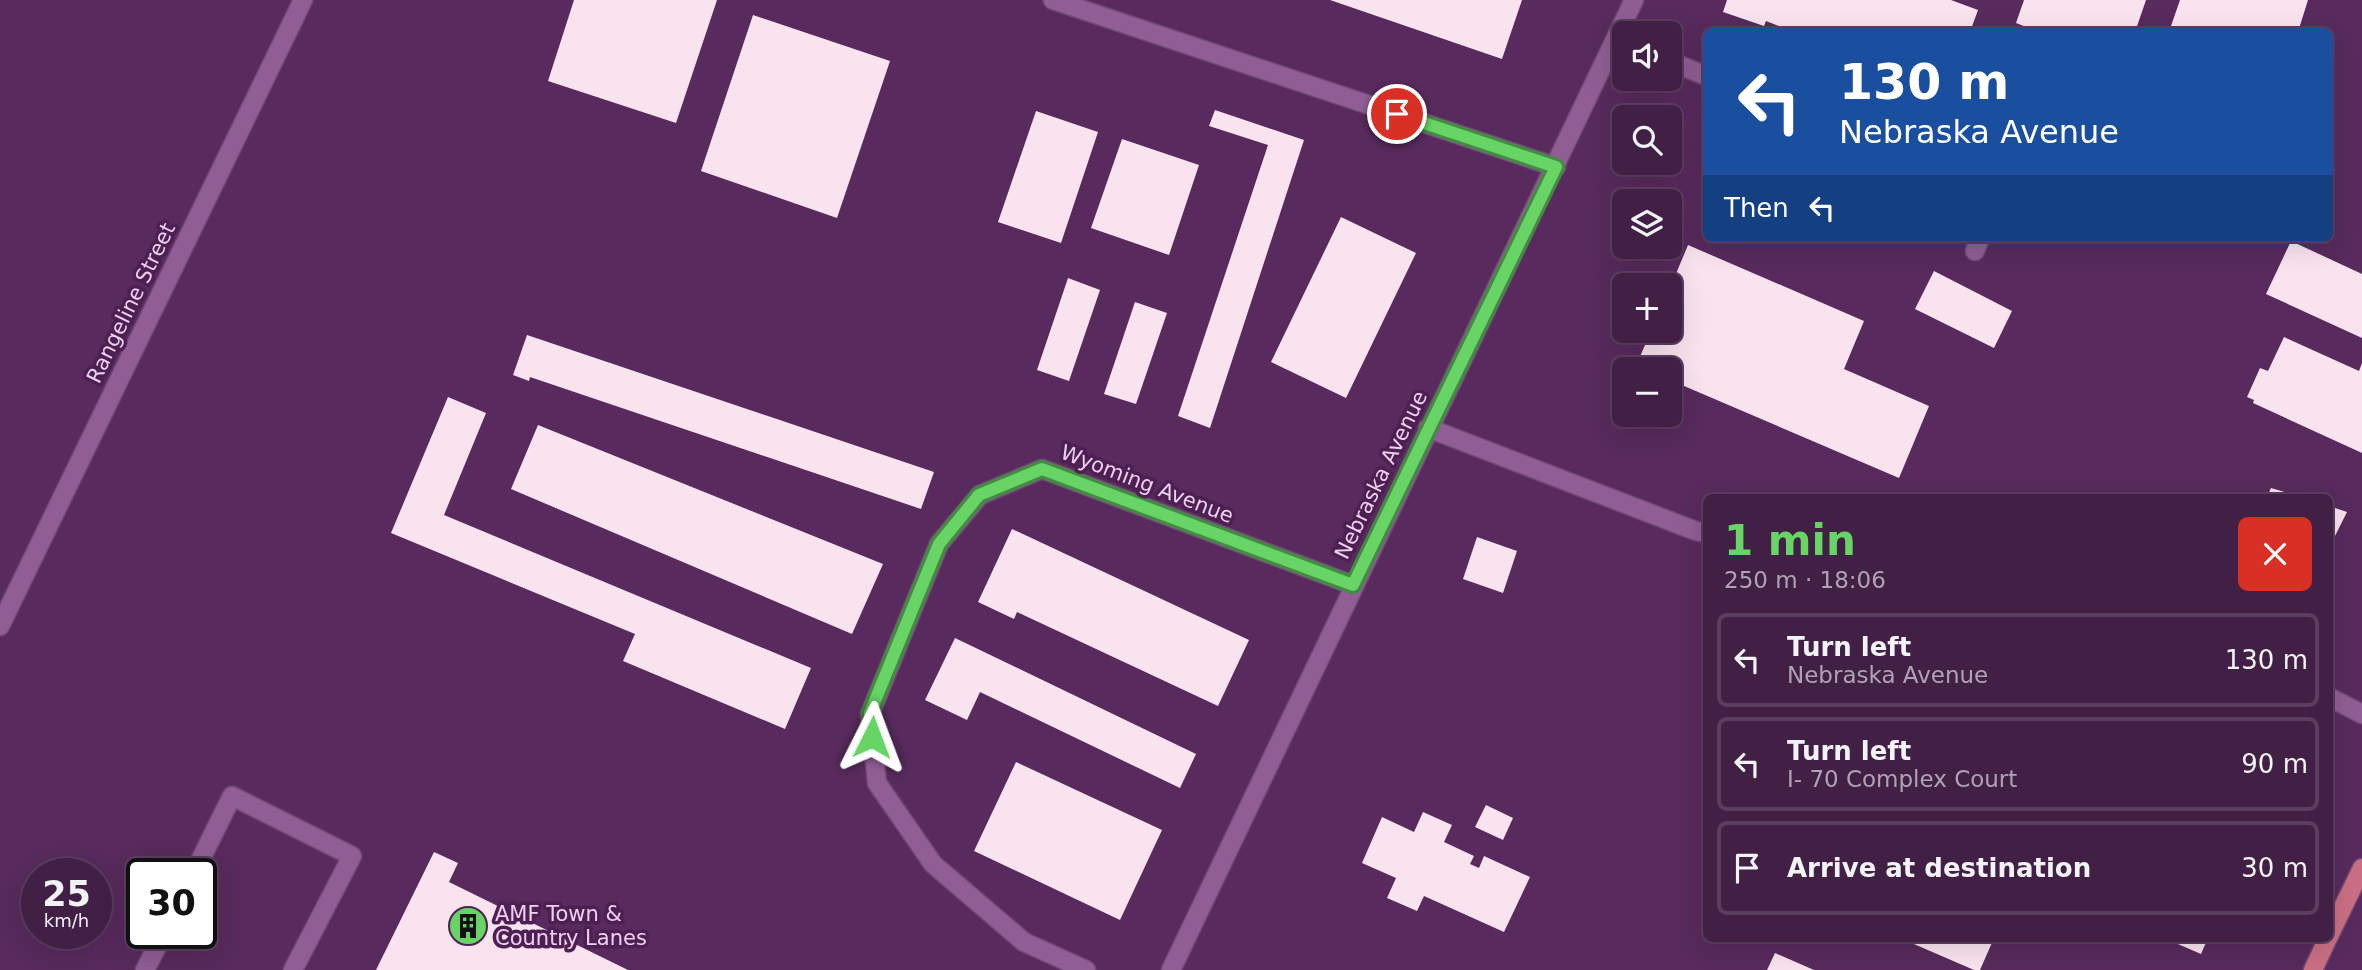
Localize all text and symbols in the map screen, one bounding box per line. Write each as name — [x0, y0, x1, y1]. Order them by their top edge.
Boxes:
map controls — [1612, 21, 1682, 427]
button: sound — [1612, 21, 1682, 91]
text: 130 m — [1839, 54, 2009, 111]
icon: left — [1724, 56, 1815, 147]
pin — [1367, 84, 1427, 144]
icon: arrive — [1378, 95, 1416, 133]
button: search — [1612, 105, 1682, 175]
text: Nebraska Avenue — [1839, 113, 2119, 151]
button: layers — [1612, 189, 1682, 259]
icon: left — [1803, 189, 1841, 227]
text: Then — [1724, 193, 1789, 223]
street label: Rangeline Street — [82, 219, 180, 387]
button: + — [1612, 273, 1682, 343]
button: − — [1612, 357, 1682, 427]
street label: Nebraska Avenue — [1330, 387, 1432, 563]
street label: Wyoming Avenue — [1057, 440, 1237, 528]
text: 1 min — [1724, 516, 1856, 565]
button: close — [2238, 517, 2312, 591]
text: 250 m · 18:06 — [1724, 567, 1886, 593]
text: Turn left — [1787, 632, 1911, 662]
icon: left — [1728, 641, 1766, 679]
text: 130 m — [2225, 645, 2308, 675]
text: Nebraska Avenue — [1787, 662, 1988, 688]
position arrow — [835, 700, 909, 774]
text: Turn left — [1787, 736, 1911, 766]
icon: left — [1728, 745, 1766, 783]
text: 90 m — [2241, 749, 2308, 779]
text: I- 70 Complex Court — [1787, 766, 2017, 792]
icon: arrive — [1728, 849, 1766, 887]
text: Arrive at destination — [1787, 853, 2091, 883]
text: 30 m — [2241, 853, 2308, 883]
speed limit sign: 30 — [126, 858, 217, 949]
text: 25 — [42, 874, 91, 914]
place label: AMF Town & Country Lanes — [495, 902, 647, 950]
building icon: AMF Town & Country Lanes — [447, 905, 489, 947]
text: km/h — [44, 910, 89, 931]

